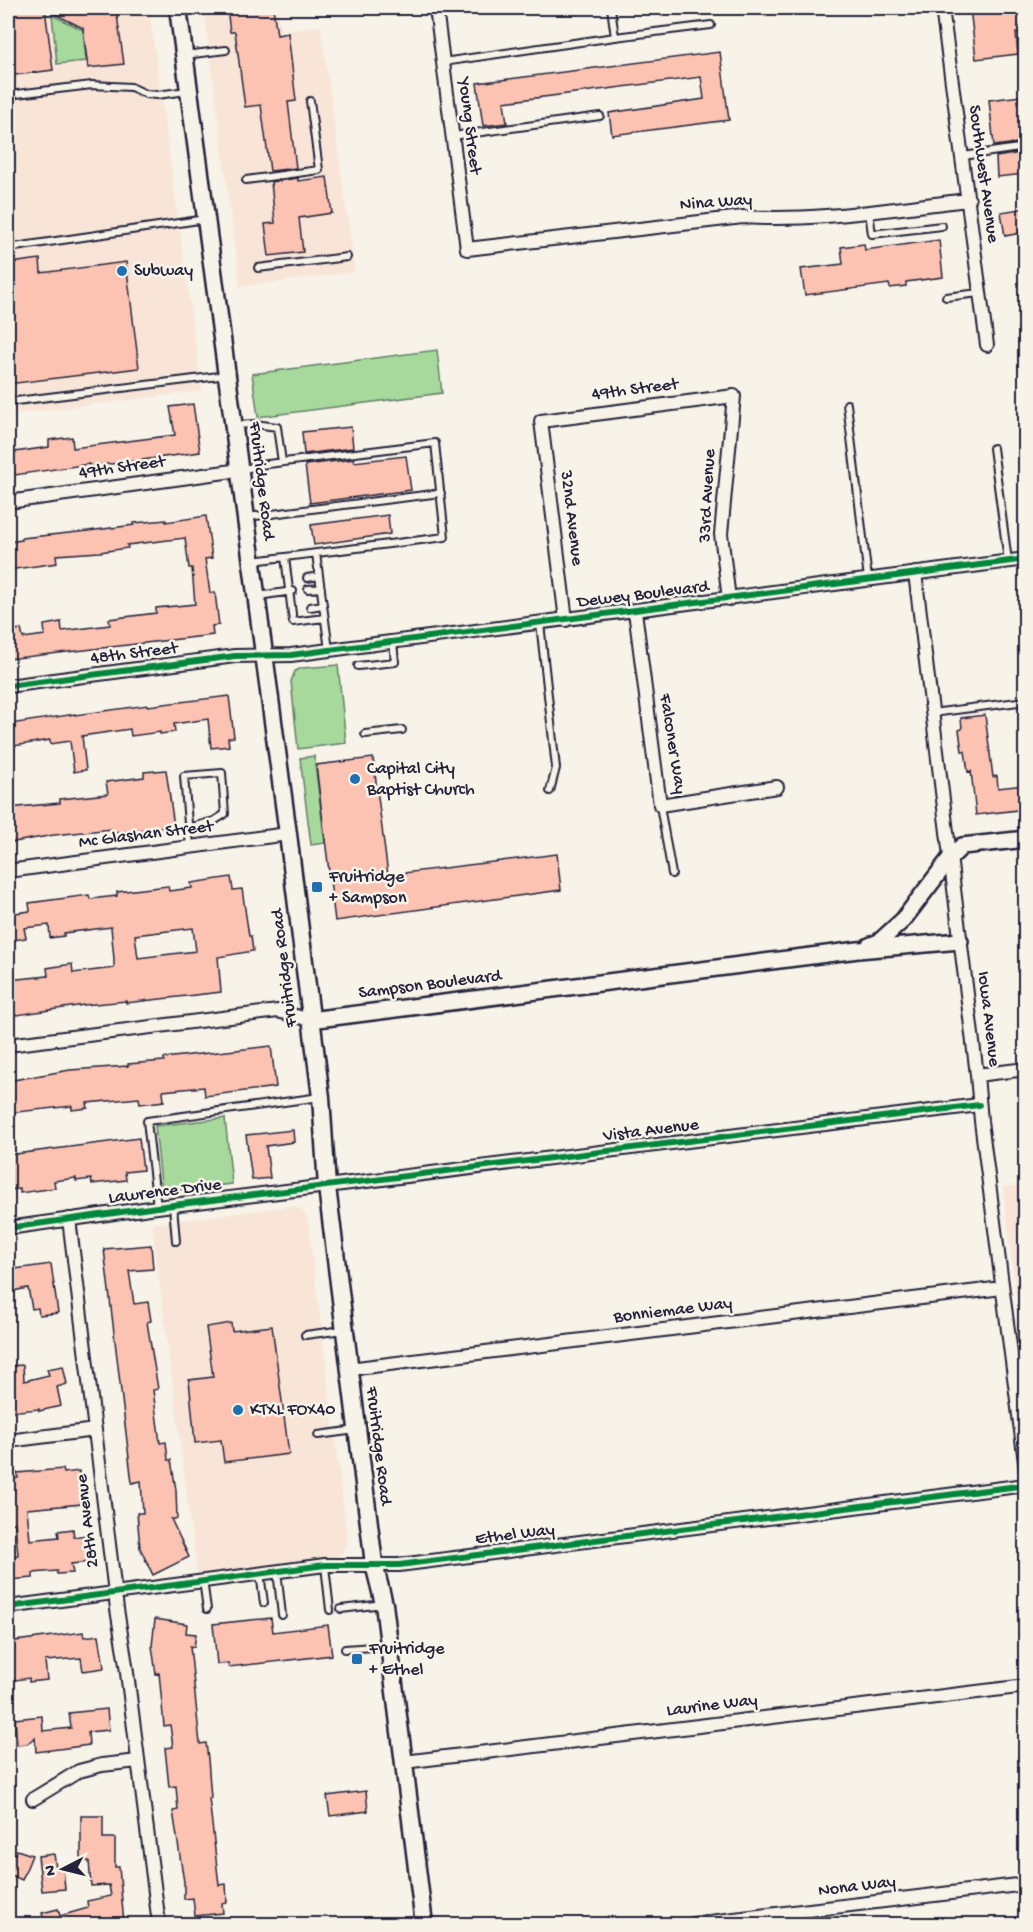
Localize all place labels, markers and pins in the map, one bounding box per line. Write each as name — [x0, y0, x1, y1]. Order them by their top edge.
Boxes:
place label: Subway — [134, 261, 193, 282]
marker: Subway — [115, 264, 129, 278]
place label: Capital City Baptist Church — [366, 759, 475, 801]
marker: Capital City Baptist Church — [348, 772, 362, 786]
place label: Fruitridge + Sampson — [328, 867, 407, 909]
marker: Fruitridge + Sampson — [310, 880, 324, 894]
place label: KTXL FOX40 — [250, 1400, 336, 1421]
marker: KTXL FOX40 — [231, 1403, 245, 1417]
place label: Fruitridge + Ethel — [368, 1639, 445, 1681]
marker: Fruitridge + Ethel — [350, 1652, 364, 1666]

